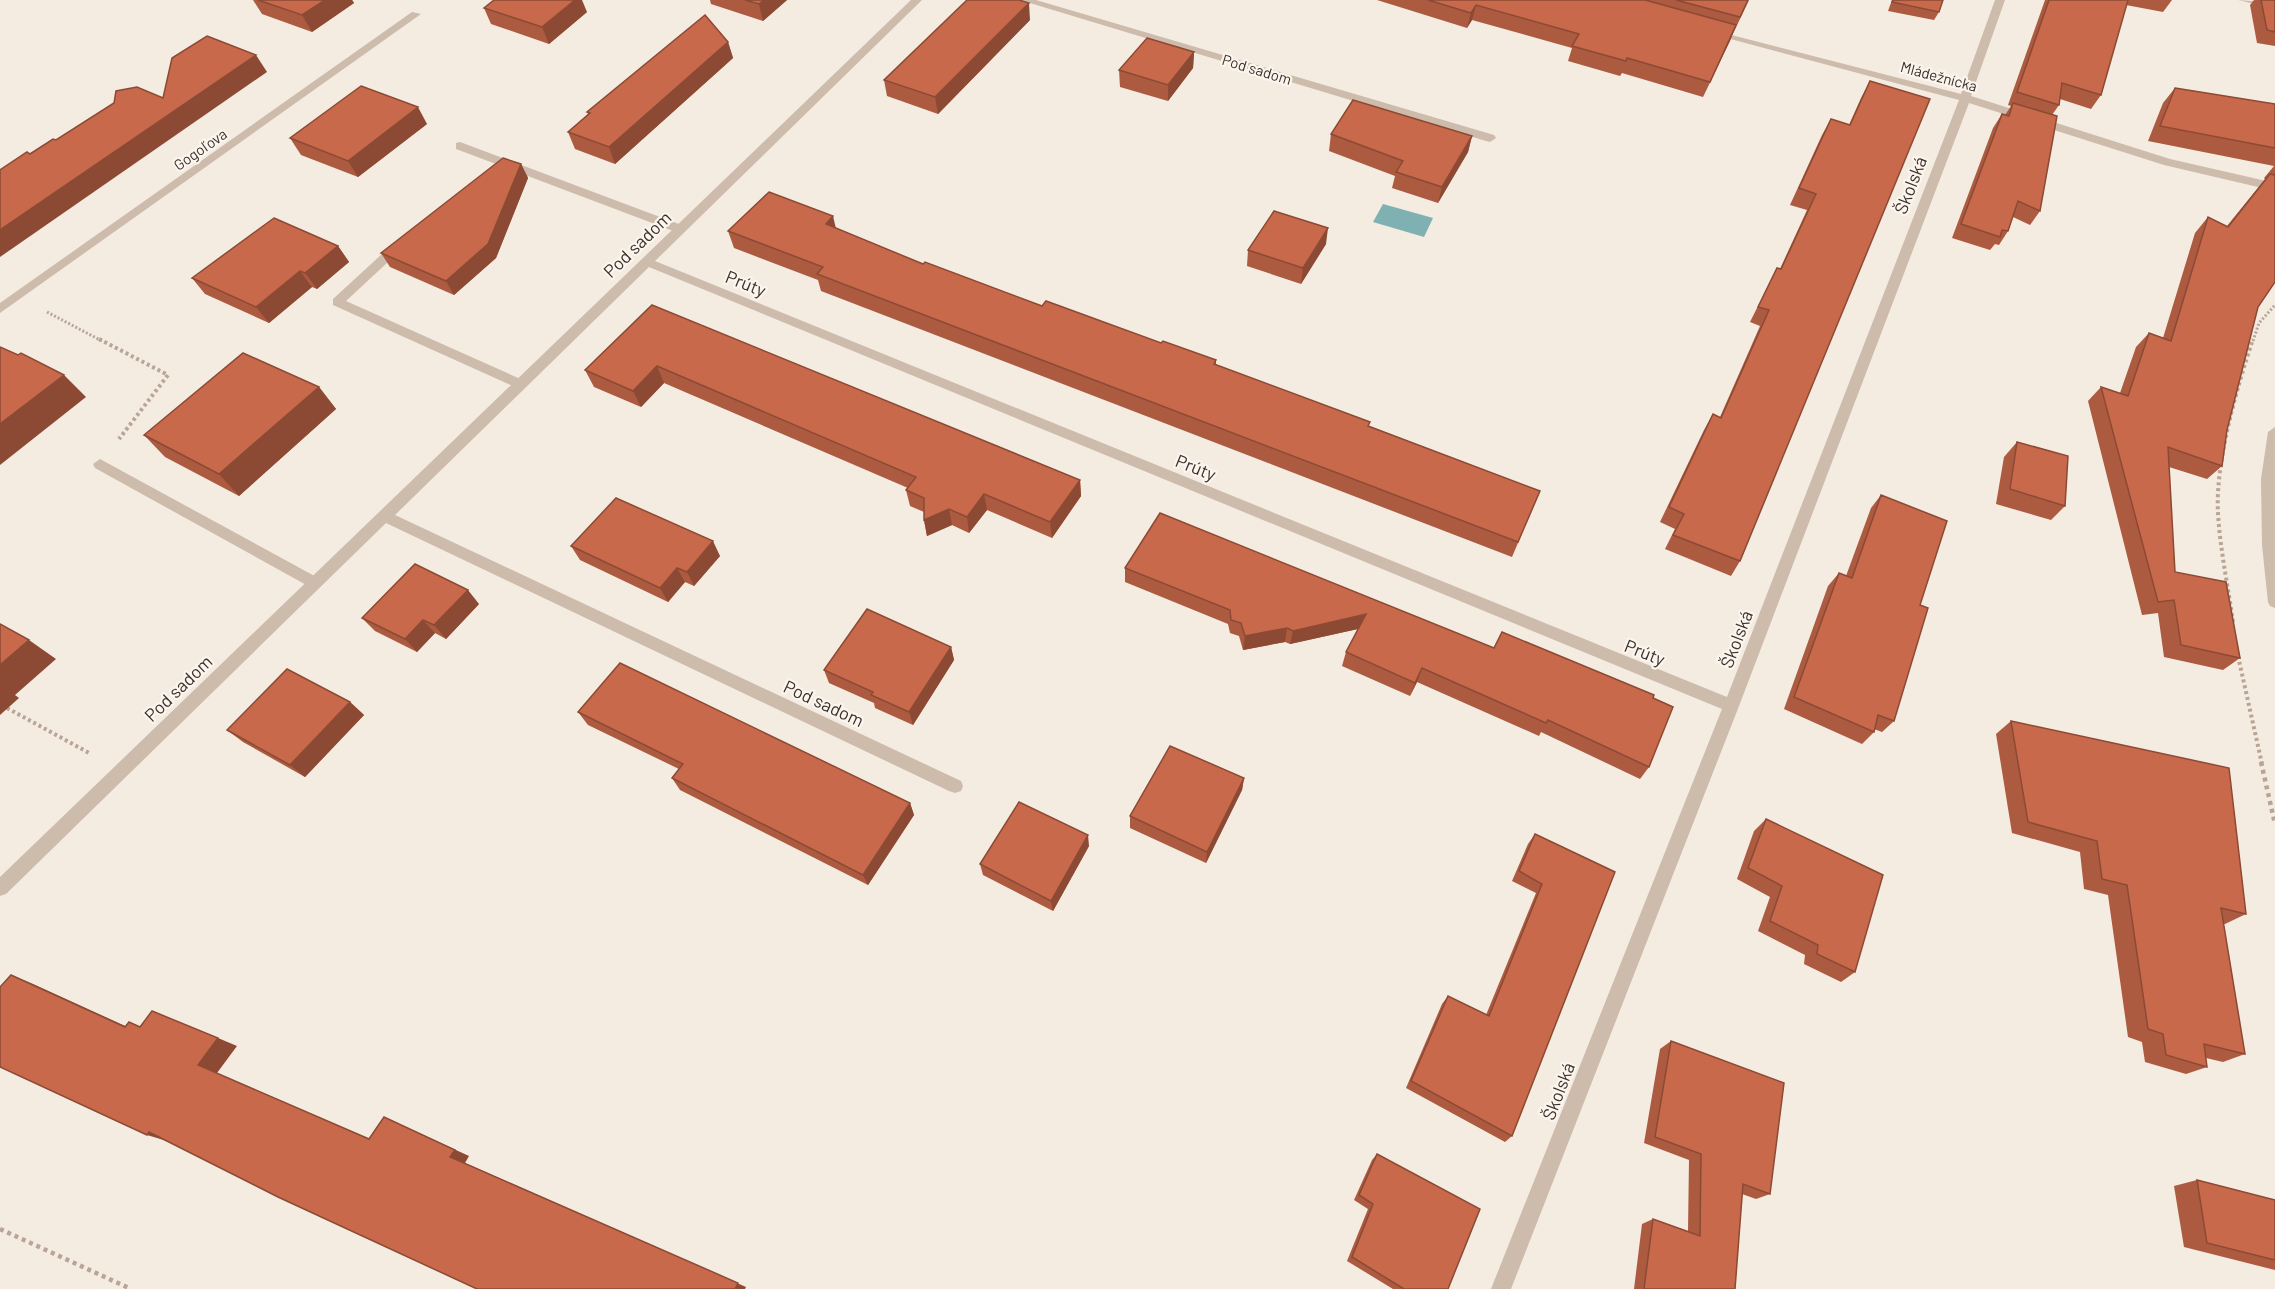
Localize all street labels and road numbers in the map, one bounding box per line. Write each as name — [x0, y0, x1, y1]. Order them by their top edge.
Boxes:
street label: Pod sadom — [1220, 50, 1294, 88]
street label: Mládežnícka — [1899, 57, 1979, 95]
street label: Gogoľova — [170, 124, 230, 174]
street label: Školská — [1889, 153, 1931, 217]
street label: Pod sadom — [598, 206, 676, 282]
street label: Prúty — [723, 265, 769, 301]
street label: Prúty — [1173, 449, 1219, 485]
street label: Školská — [1715, 607, 1757, 671]
street label: Prúty — [1622, 634, 1668, 670]
street label: Pod sadom — [139, 650, 217, 726]
street label: Pod sadom — [780, 675, 868, 731]
street label: Školská — [1537, 1059, 1579, 1123]

